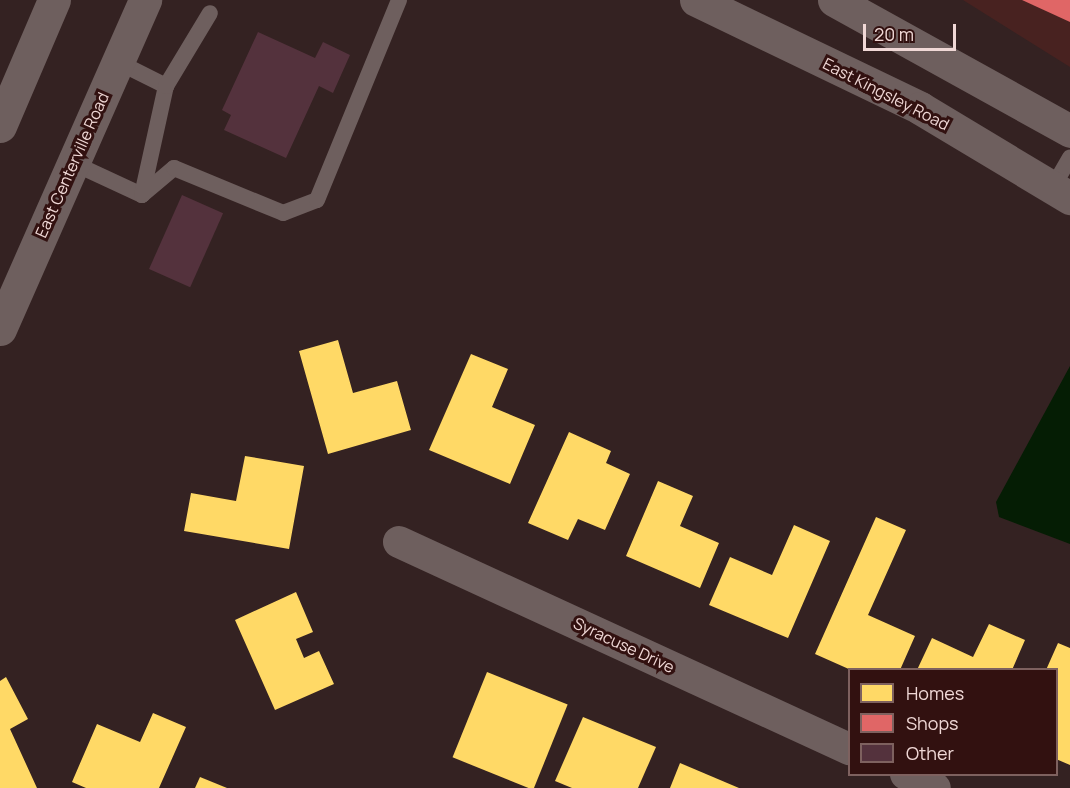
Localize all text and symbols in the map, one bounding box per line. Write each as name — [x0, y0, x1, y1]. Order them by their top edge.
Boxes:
scale bar — [866, 12, 959, 50]
text: 20 m — [874, 22, 914, 46]
street label: East Kingsley Road — [820, 54, 952, 134]
street label: East Centerville Road — [31, 89, 113, 241]
street label: Syracuse Drive — [570, 613, 678, 677]
legend — [848, 668, 1058, 776]
text: Homes — [906, 681, 964, 705]
text: Shops — [906, 711, 958, 735]
text: Other — [906, 741, 954, 765]

